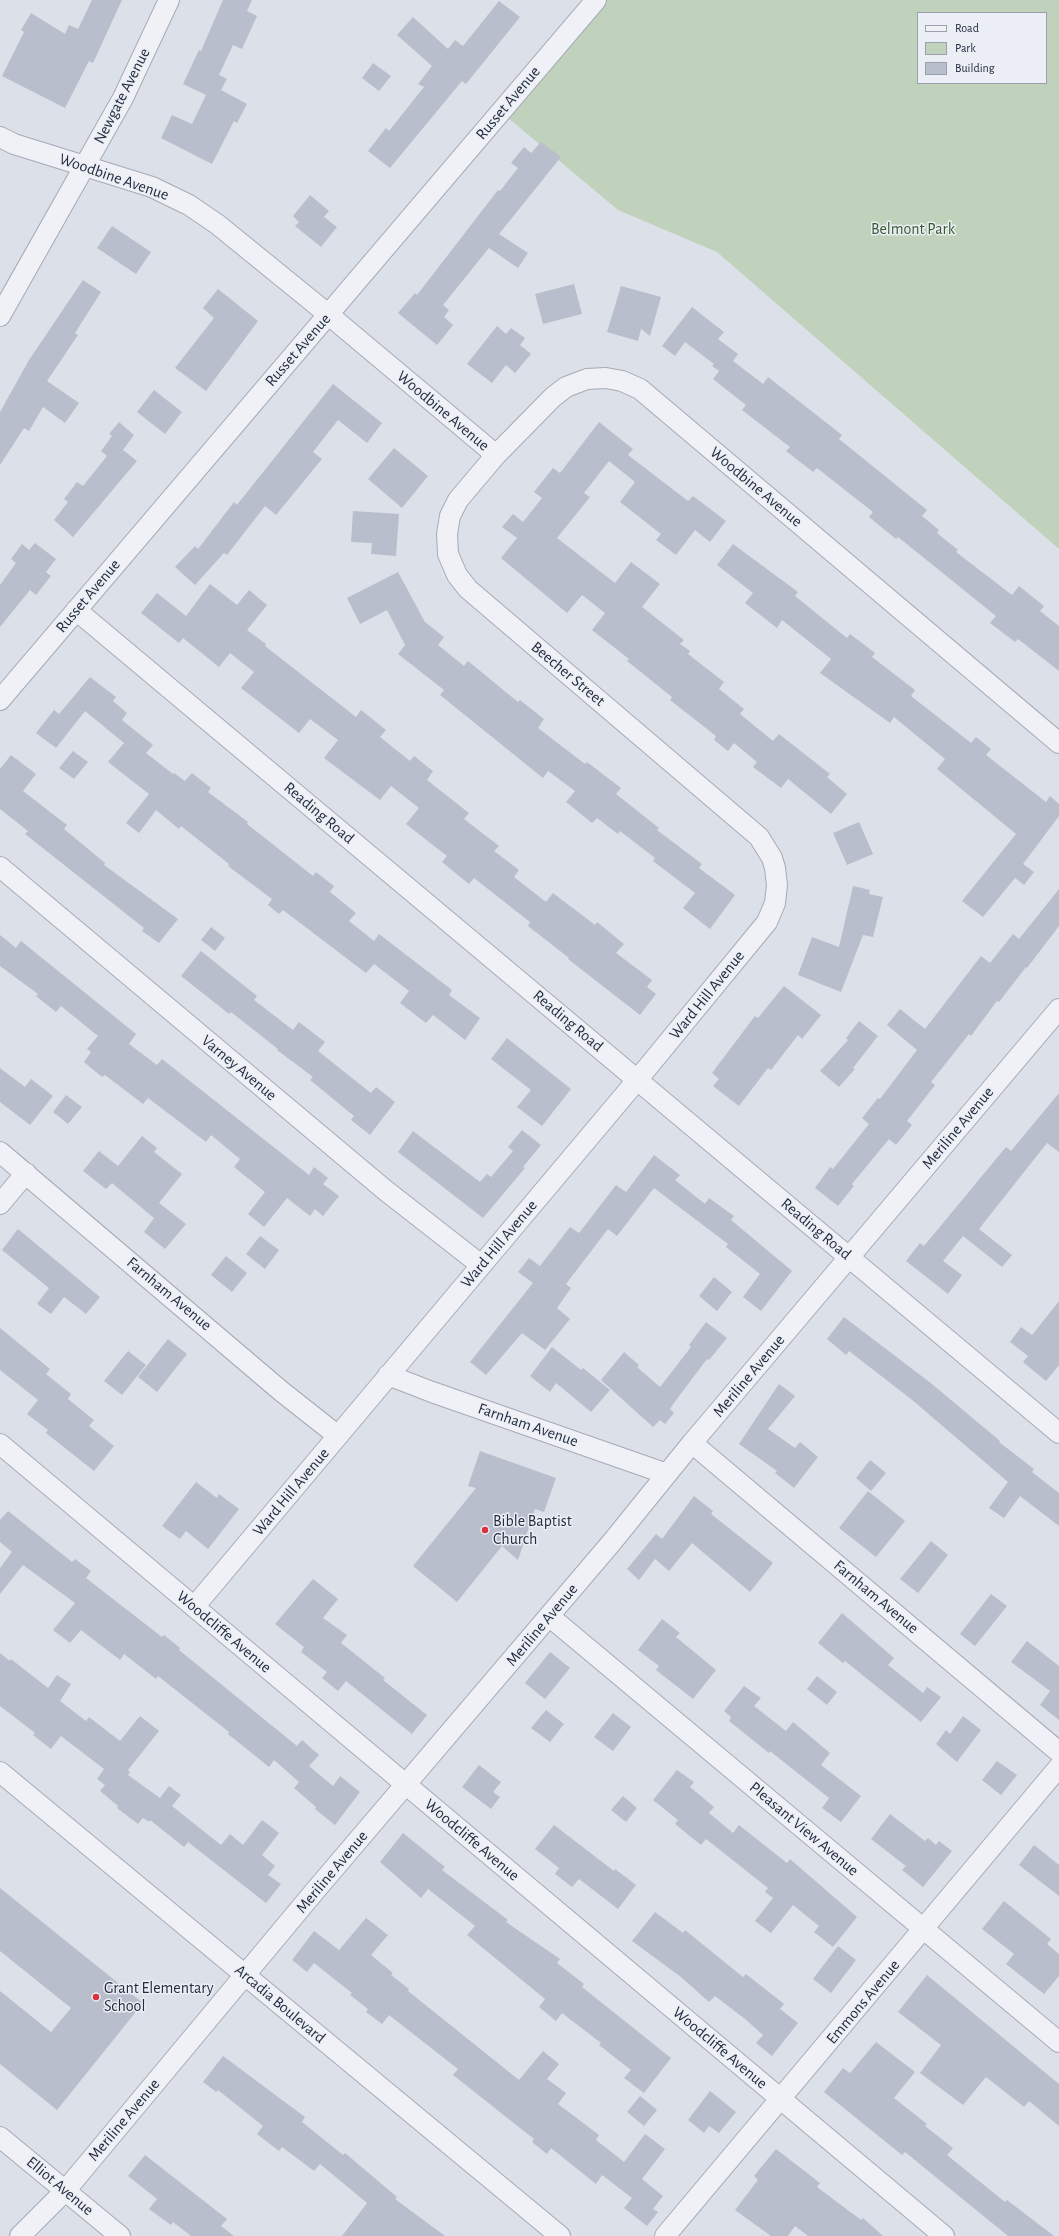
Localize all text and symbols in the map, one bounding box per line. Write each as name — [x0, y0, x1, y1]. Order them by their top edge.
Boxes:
legend — [917, 12, 1047, 84]
text: Road — [955, 22, 979, 34]
text: Park — [955, 42, 976, 54]
street label: Newgate Avenue — [90, 45, 154, 147]
street label: Russet Avenue — [472, 62, 544, 144]
text: Building — [955, 62, 995, 74]
street label: Woodbine Avenue — [57, 149, 171, 205]
park label: Belmont Park — [871, 219, 955, 239]
street label: Russet Avenue — [261, 310, 335, 390]
street label: Woodbine Avenue — [393, 367, 493, 455]
street label: Woodbine Avenue — [706, 443, 806, 531]
street label: Russet Avenue — [52, 555, 124, 637]
street label: Beecher Street — [527, 638, 609, 710]
street label: Reading Road — [280, 778, 358, 848]
street label: Ward Hill Avenue — [665, 947, 749, 1043]
street label: Reading Road — [529, 986, 607, 1056]
street label: Varney Avenue — [197, 1031, 281, 1105]
street label: Meriline Avenue — [918, 1083, 998, 1173]
street label: Reading Road — [777, 1194, 855, 1264]
street label: Ward Hill Avenue — [457, 1196, 541, 1292]
street label: Farnham Avenue — [123, 1253, 215, 1335]
street label: Meriline Avenue — [709, 1331, 789, 1421]
street label: Farnham Avenue — [475, 1399, 581, 1451]
street label: Ward Hill Avenue — [249, 1444, 333, 1540]
place label: Bible Baptist Church — [493, 1511, 572, 1549]
marker: Bible Baptist Church — [480, 1525, 490, 1535]
street label: Farnham Avenue — [830, 1556, 922, 1638]
street label: Meriline Avenue — [502, 1580, 582, 1670]
street label: Woodcliffe Avenue — [173, 1587, 275, 1677]
street label: Pleasant View Avenue — [746, 1778, 862, 1880]
street label: Woodcliffe Avenue — [421, 1795, 523, 1885]
street label: Meriline Avenue — [292, 1827, 372, 1917]
street label: Emmons Avenue — [822, 1956, 904, 2048]
street label: Arcadia Boulevard — [231, 1960, 329, 2048]
place label: Grant Elementary School — [104, 1978, 214, 2016]
marker: Grant Elementary School — [91, 1992, 101, 2002]
street label: Woodcliffe Avenue — [669, 2003, 771, 2093]
street label: Meriline Avenue — [84, 2075, 164, 2165]
street label: Elliot Avenue — [23, 2152, 97, 2220]

